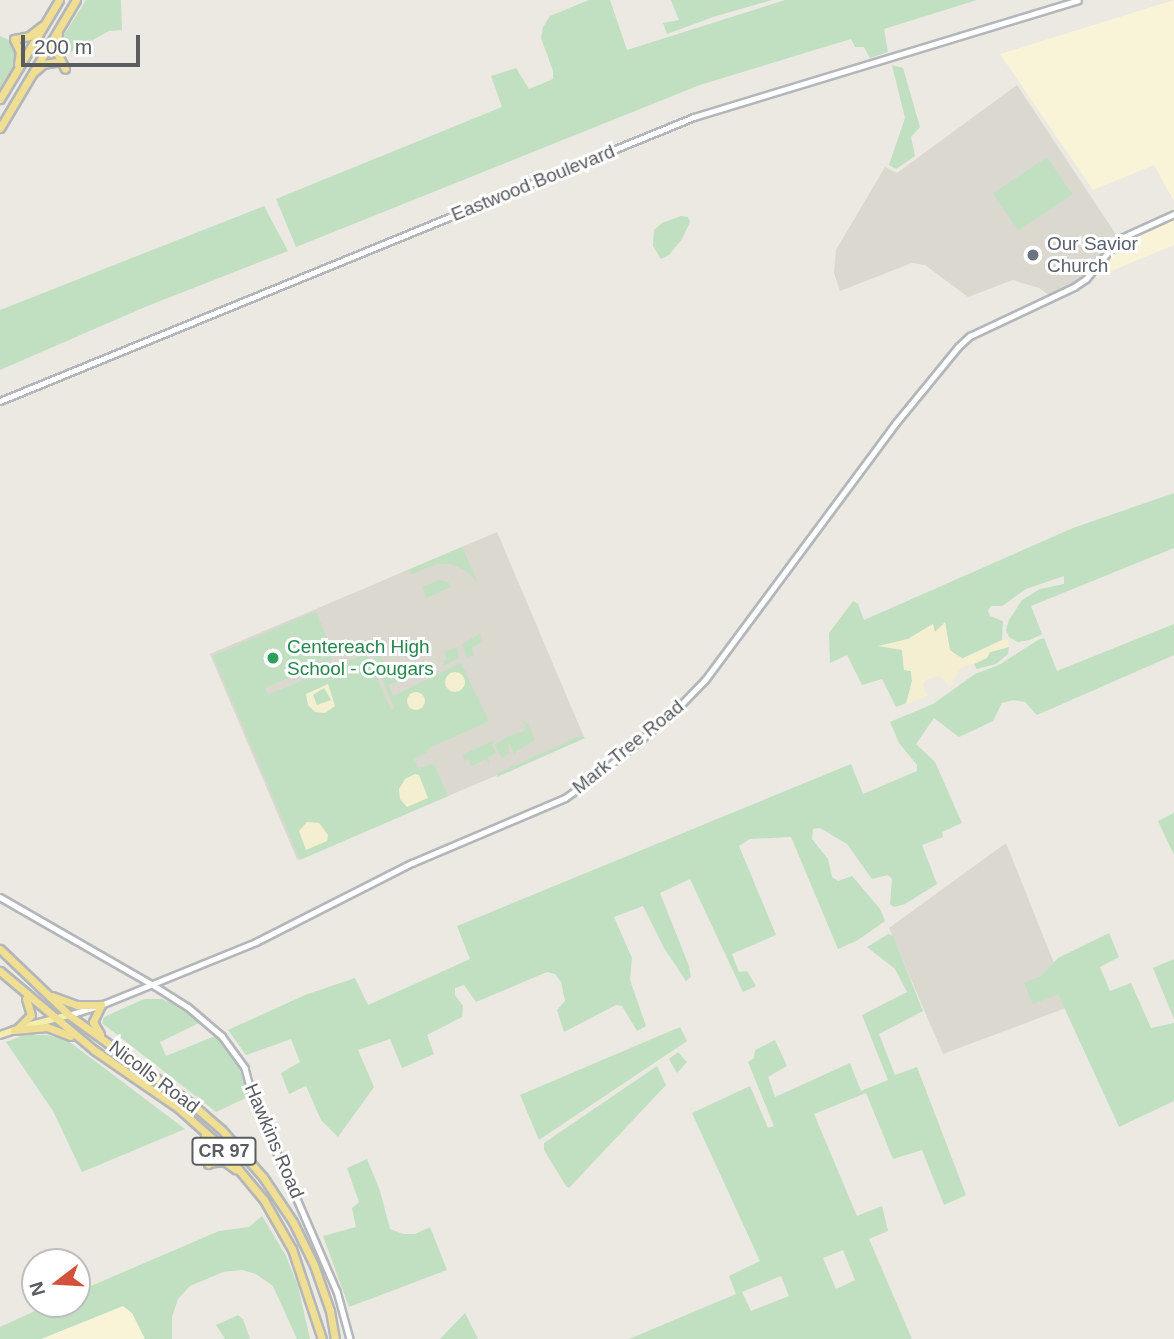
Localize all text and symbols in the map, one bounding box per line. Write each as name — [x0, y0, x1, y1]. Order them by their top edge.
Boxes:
scale bar — [24, 21, 144, 65]
text: 200 m — [34, 35, 92, 58]
street label: Eastwood Boulevard — [448, 140, 618, 226]
place label: Our Savior Church — [1047, 233, 1138, 277]
marker: Our Savior Church — [1025, 247, 1041, 263]
place label: Centereach High School - Cougars — [287, 636, 434, 680]
marker: Centereach High School - Cougars — [265, 650, 281, 666]
street label: Mark Tree Road — [568, 695, 688, 799]
street label: Nicolls Road — [105, 1036, 203, 1118]
street label: Hawkins Road — [240, 1080, 308, 1202]
road number: CR 97 — [191, 1136, 257, 1166]
north arrow — [21, 1248, 91, 1318]
text: N — [25, 1279, 49, 1298]

